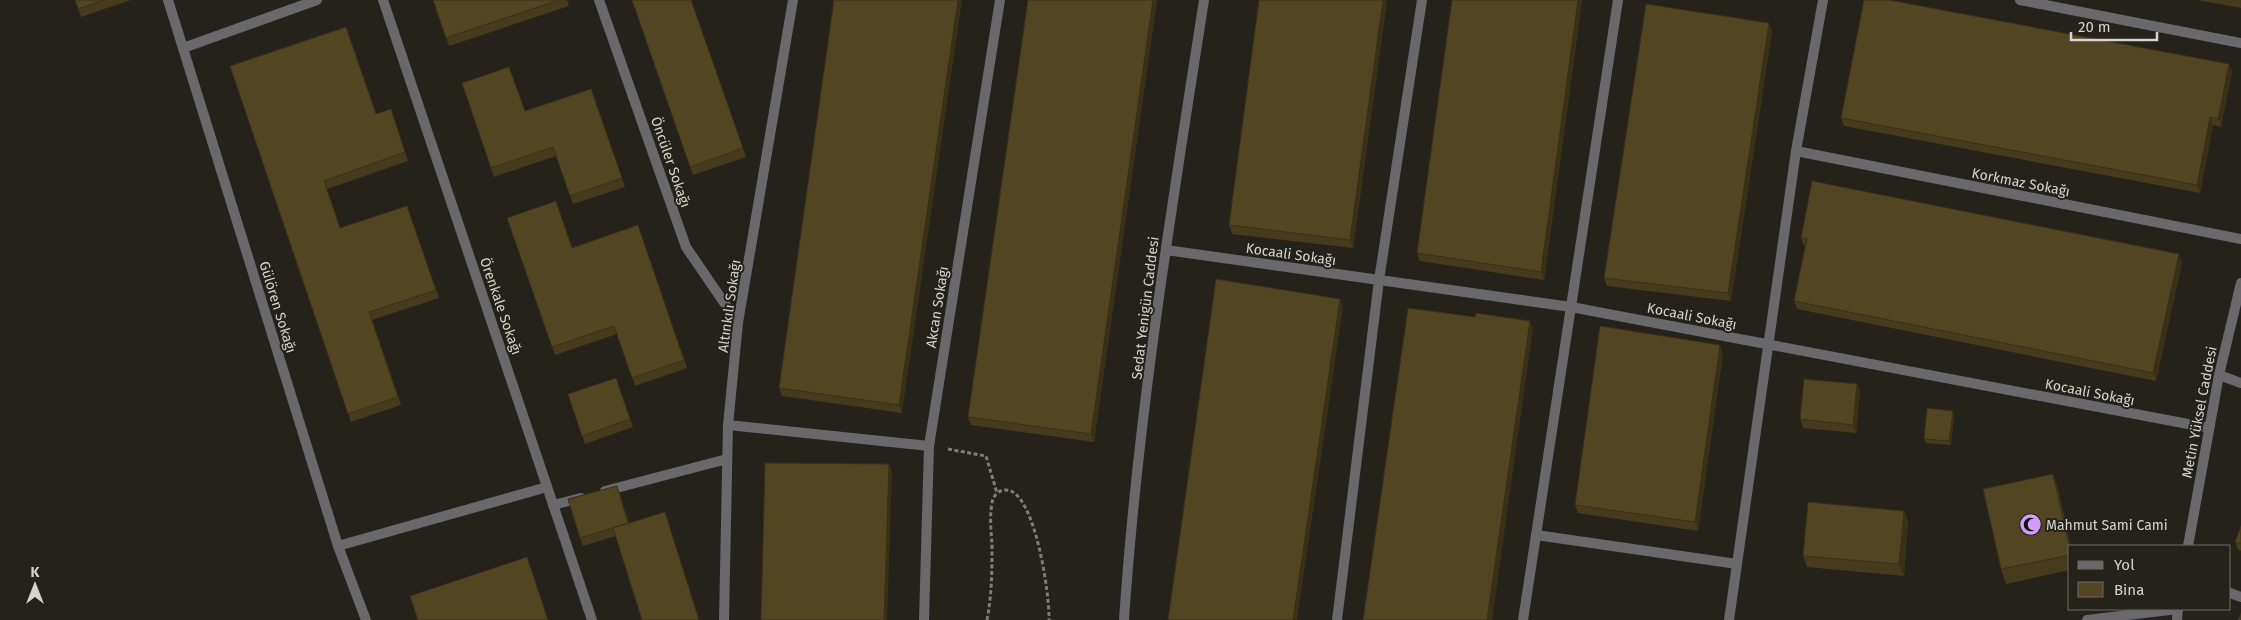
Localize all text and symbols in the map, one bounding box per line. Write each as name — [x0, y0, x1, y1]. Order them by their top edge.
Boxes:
scale bar — [2071, 10, 2157, 42]
text: 20 m — [2078, 18, 2111, 36]
street label: Öncüler Sokağı — [647, 114, 695, 210]
street label: Korkmaz Sokağı — [1970, 165, 2071, 200]
street label: Sedat Yenigün Caddesi — [1128, 236, 1163, 381]
street label: Kocaali Sokağı — [1245, 240, 1337, 269]
street label: Örenkale Sokağı — [476, 255, 526, 357]
street label: Altınkılı Sokağı — [715, 258, 744, 354]
street label: Gülören Sokağı — [255, 259, 300, 355]
street label: Akcan Sokağı — [923, 265, 952, 349]
street label: Kocaali Sokağı — [1646, 299, 1738, 334]
street label: Metin Yüksel Caddesi — [2178, 345, 2221, 479]
street label: Kocaali Sokağı — [2044, 375, 2136, 410]
mosque icon: Mahmut Sami Cami — [2018, 513, 2042, 537]
place label: Mahmut Sami Cami — [2046, 517, 2168, 534]
legend — [2068, 545, 2231, 610]
text: Yol — [2114, 556, 2135, 574]
north arrow — [10, 560, 60, 610]
text: K — [31, 564, 41, 581]
text: Bina — [2114, 581, 2144, 599]

